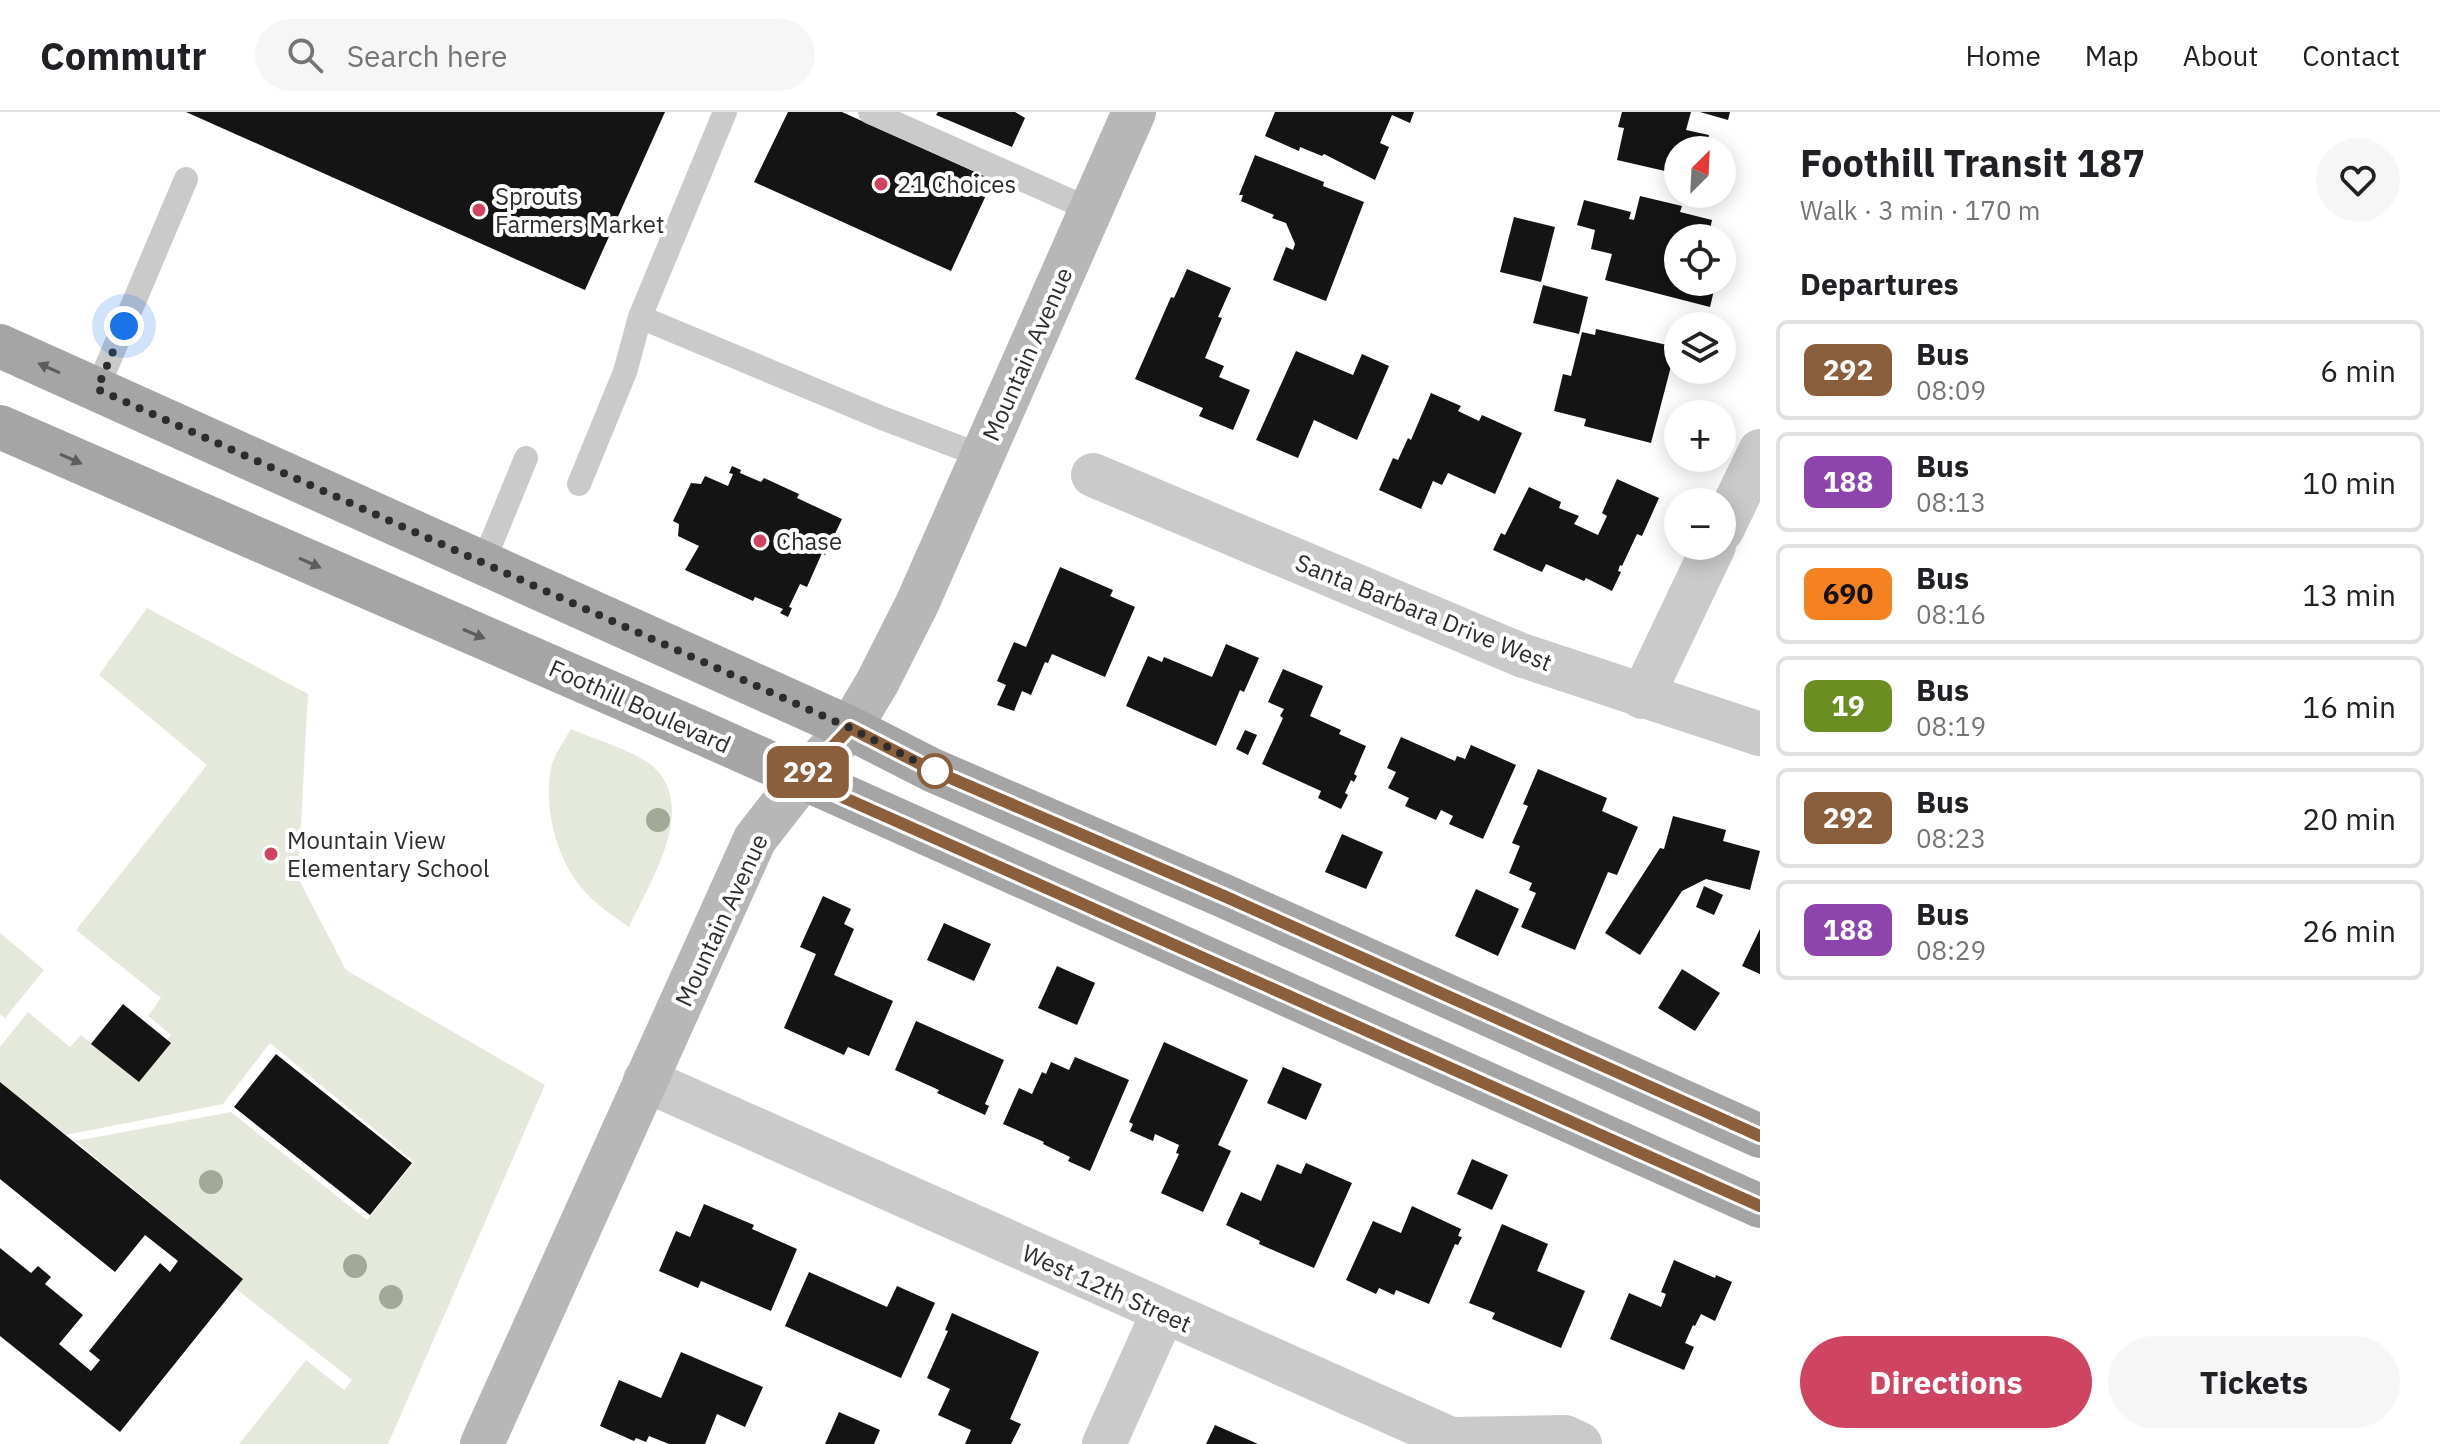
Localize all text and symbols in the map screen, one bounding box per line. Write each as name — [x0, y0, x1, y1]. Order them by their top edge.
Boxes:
search box — [255, 19, 815, 91]
text: Commutr — [40, 31, 207, 80]
icon: search — [283, 33, 327, 77]
text: Search here — [347, 36, 508, 75]
text: Home — [1965, 37, 2041, 74]
text: Map — [2085, 37, 2139, 74]
text: About — [2183, 37, 2258, 74]
text: Contact — [2302, 37, 2400, 74]
north arrow — [1664, 136, 1736, 208]
map controls — [1664, 136, 1736, 560]
text: Foothill Transit 187 — [1800, 138, 2145, 187]
button: heart — [2316, 138, 2400, 222]
place label: 21 Choices — [897, 168, 1016, 200]
marker: 21 Choices — [872, 175, 890, 193]
place label: Sprouts Farmers Market — [495, 180, 664, 240]
text: Walk · 3 min · 170 m — [1800, 193, 2040, 227]
marker: Sprouts Farmers Market — [470, 201, 488, 219]
button: locate — [1664, 224, 1736, 296]
street label: Mountain Avenue — [974, 262, 1080, 446]
text: Departures — [1800, 264, 1959, 303]
your location — [104, 306, 144, 346]
button: layers — [1664, 312, 1736, 384]
text: Bus — [1916, 334, 1969, 373]
text: 292 — [1823, 351, 1873, 388]
text: 6 min — [2320, 351, 2396, 390]
one-way arrow — [37, 361, 61, 374]
text: 08:09 — [1916, 373, 1986, 407]
button: + — [1664, 400, 1736, 472]
text: Bus — [1916, 446, 1969, 485]
one-way arrow — [60, 452, 83, 465]
text: 188 — [1823, 463, 1873, 500]
text: 10 min — [2302, 463, 2396, 502]
text: 08:13 — [1916, 485, 1986, 519]
button: − — [1664, 488, 1736, 560]
place label: Chase — [776, 525, 842, 557]
marker: Chase — [751, 532, 769, 550]
street label: Santa Barbara Drive West — [1291, 546, 1557, 678]
one-way arrow — [298, 556, 321, 570]
text: Bus — [1916, 558, 1969, 597]
text: 690 — [1823, 575, 1873, 612]
text: 13 min — [2302, 575, 2396, 614]
text: 08:16 — [1916, 597, 1986, 631]
one-way arrow — [462, 628, 486, 641]
street label: Foothill Boulevard — [544, 652, 736, 760]
text: Bus — [1916, 670, 1969, 709]
text: 19 — [1831, 687, 1865, 724]
text: 16 min — [2302, 687, 2396, 726]
text: 08:19 — [1916, 709, 1986, 743]
line badge: 292 — [762, 746, 854, 798]
text: 292 — [783, 753, 833, 790]
unlabelled marker — [918, 754, 952, 788]
text: Bus — [1916, 782, 1969, 821]
text: 292 — [1823, 799, 1873, 836]
text: 20 min — [2302, 799, 2396, 838]
text: 08:23 — [1916, 821, 1986, 855]
place label: Mountain View Elementary School — [287, 824, 489, 884]
street label: Mountain Avenue — [667, 829, 775, 1011]
marker: Mountain View Elementary School — [262, 845, 280, 863]
text: Bus — [1916, 894, 1969, 933]
text: 188 — [1823, 911, 1873, 948]
text: 26 min — [2302, 911, 2396, 950]
text: 08:29 — [1916, 933, 1986, 967]
street label: West 12th Street — [1017, 1236, 1197, 1340]
button: Directions — [1800, 1336, 2092, 1428]
button: Tickets — [2108, 1336, 2400, 1428]

